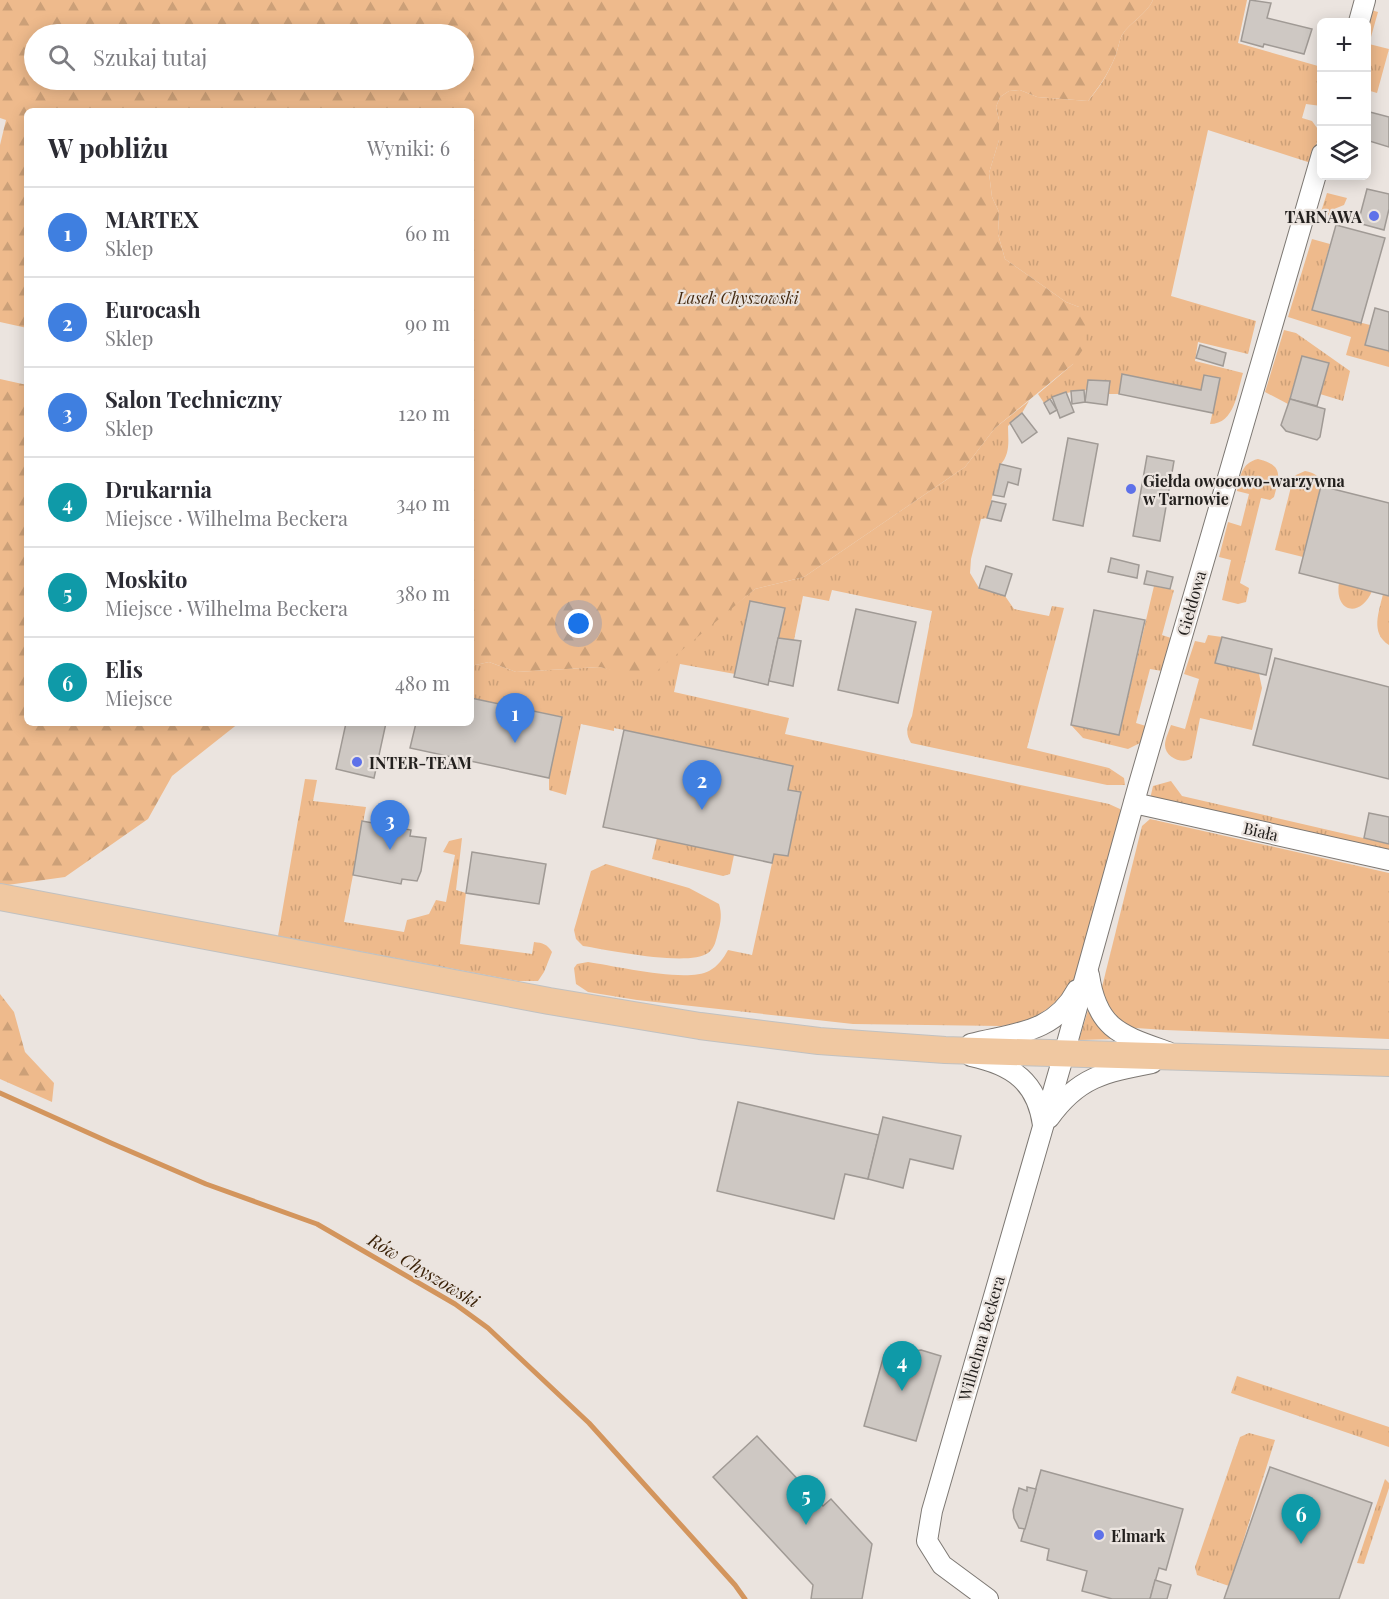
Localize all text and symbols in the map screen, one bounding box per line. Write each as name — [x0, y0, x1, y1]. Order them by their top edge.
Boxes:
map controls — [1317, 18, 1371, 180]
button: + — [1317, 18, 1371, 72]
search box — [24, 24, 474, 90]
icon: search — [45, 41, 78, 74]
text: Szukaj tutaj — [93, 42, 207, 72]
button: − — [1317, 72, 1371, 126]
button: layers — [1317, 126, 1371, 180]
text: W pobliżu — [48, 130, 169, 165]
text: Wyniki: 6 — [367, 134, 450, 161]
text: MARTEX — [105, 204, 199, 234]
place label: TARNAWA — [1285, 206, 1362, 227]
marker: TARNAWA — [1367, 209, 1381, 223]
text: 1 — [64, 219, 71, 246]
text: 60 m — [405, 219, 450, 246]
text: Sklep — [105, 234, 153, 261]
park label: Lasek Chyszowski — [676, 287, 800, 308]
text: Eurocash — [105, 294, 201, 324]
text: 2 — [62, 309, 73, 336]
text: 90 m — [405, 309, 450, 336]
text: Sklep — [105, 324, 153, 351]
text: Salon Techniczny — [105, 384, 282, 414]
text: 3 — [63, 399, 72, 426]
text: 120 m — [398, 399, 450, 426]
text: Sklep — [105, 414, 153, 441]
place label: Giełda owocowo-warzywna w Tarnowie — [1142, 470, 1346, 509]
text: Drukarnia — [105, 474, 212, 504]
marker: Giełda owocowo-warzywna w Tarnowie — [1124, 482, 1138, 496]
text: 4 — [62, 489, 73, 516]
text: 340 m — [396, 489, 450, 516]
text: Miejsce · Wilhelma Beckera — [105, 504, 348, 531]
text: Moskito — [105, 564, 187, 594]
street label: Giełdowa — [1172, 568, 1210, 638]
text: 5 — [63, 579, 72, 606]
text: 380 m — [396, 579, 450, 606]
text: Miejsce · Wilhelma Beckera — [105, 594, 348, 621]
your location — [564, 609, 593, 638]
text: Elis — [105, 654, 143, 684]
text: 6 — [62, 669, 73, 696]
text: 480 m — [395, 669, 450, 696]
text: Miejsce — [105, 684, 173, 711]
pin: 1 — [496, 694, 534, 743]
place label: INTER-TEAM — [369, 752, 472, 773]
marker: INTER-TEAM — [350, 755, 364, 769]
pin: 2 — [682, 760, 722, 810]
pin: 3 — [370, 800, 410, 850]
street label: Biała — [1242, 817, 1280, 845]
water label: Rów Chyszowski — [363, 1227, 484, 1313]
street label: Wilhelma Beckera — [953, 1273, 1009, 1404]
pin: 4 — [882, 1342, 922, 1391]
pin: 5 — [786, 1476, 826, 1525]
pin: 6 — [1282, 1494, 1320, 1544]
place label: Elmark — [1111, 1525, 1166, 1546]
marker: Elmark — [1092, 1528, 1106, 1542]

